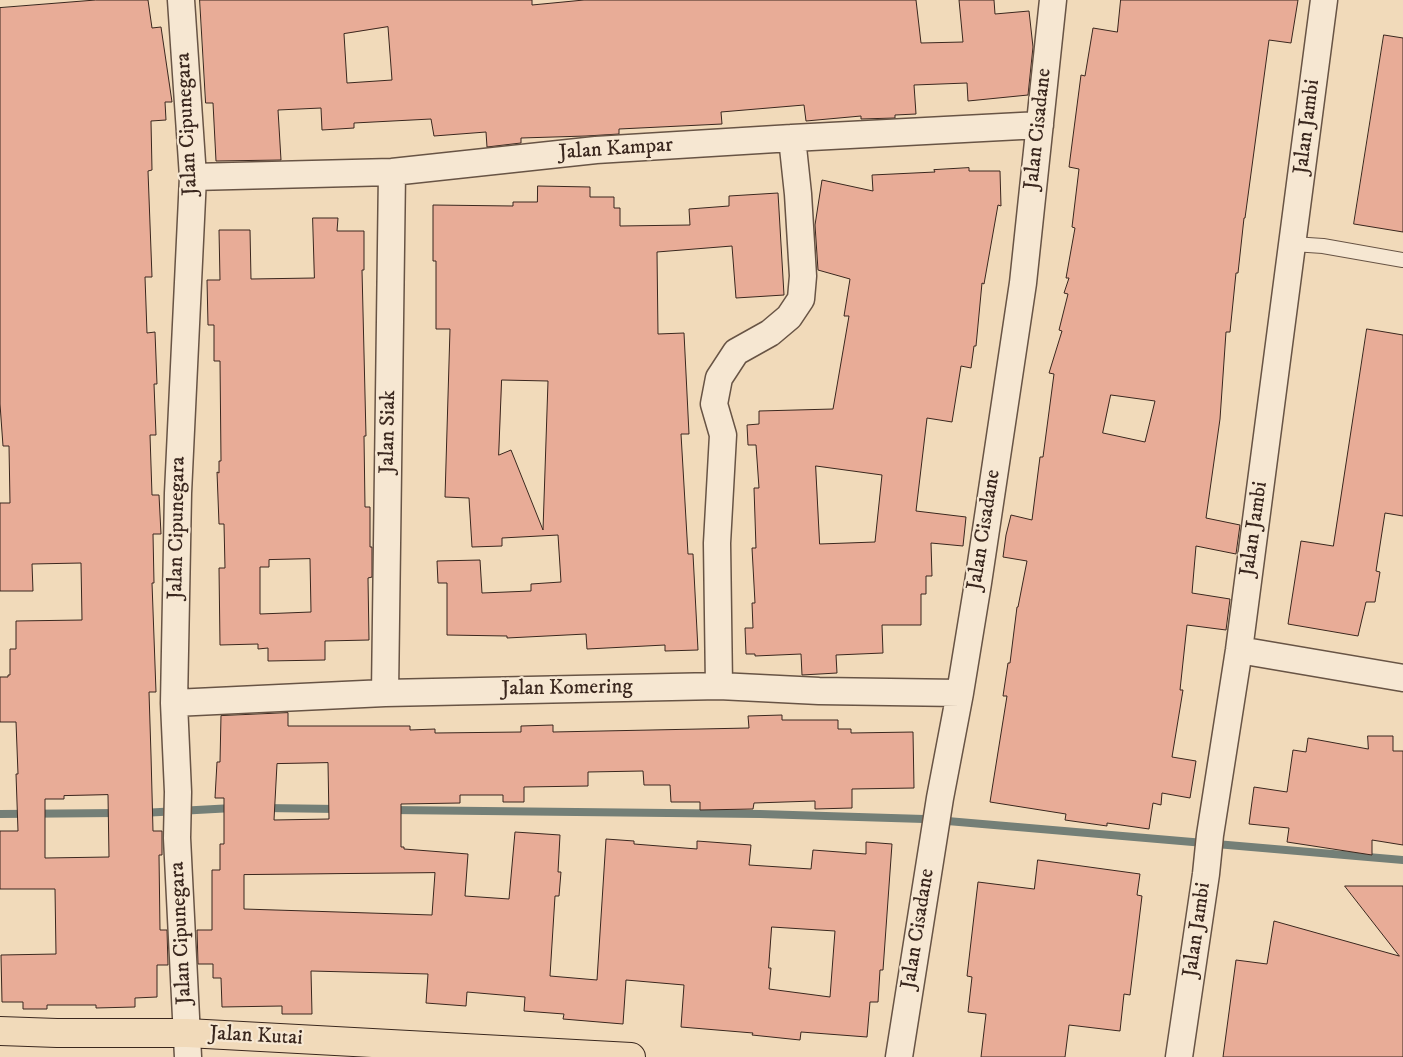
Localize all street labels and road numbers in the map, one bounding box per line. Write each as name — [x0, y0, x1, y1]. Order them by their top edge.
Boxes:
street label: Jalan Cipunegara — [172, 52, 204, 196]
street label: Jalan Cisadane — [1020, 67, 1058, 191]
street label: Jalan Jambi — [1290, 78, 1326, 176]
street label: Jalan Kampar — [558, 133, 674, 167]
street label: Jalan Siak — [376, 390, 402, 474]
street label: Jalan Cipunegara — [164, 456, 192, 600]
street label: Jalan Cisadane — [963, 468, 1007, 592]
street label: Jalan Jambi — [1236, 480, 1274, 578]
street label: Jalan Komering — [501, 675, 633, 703]
street label: Jalan Cipunegara — [166, 861, 198, 1005]
street label: Jalan Cisadane — [897, 867, 941, 991]
street label: Jalan Jambi — [1179, 881, 1217, 979]
street label: Jalan Kutai — [209, 1022, 303, 1052]

